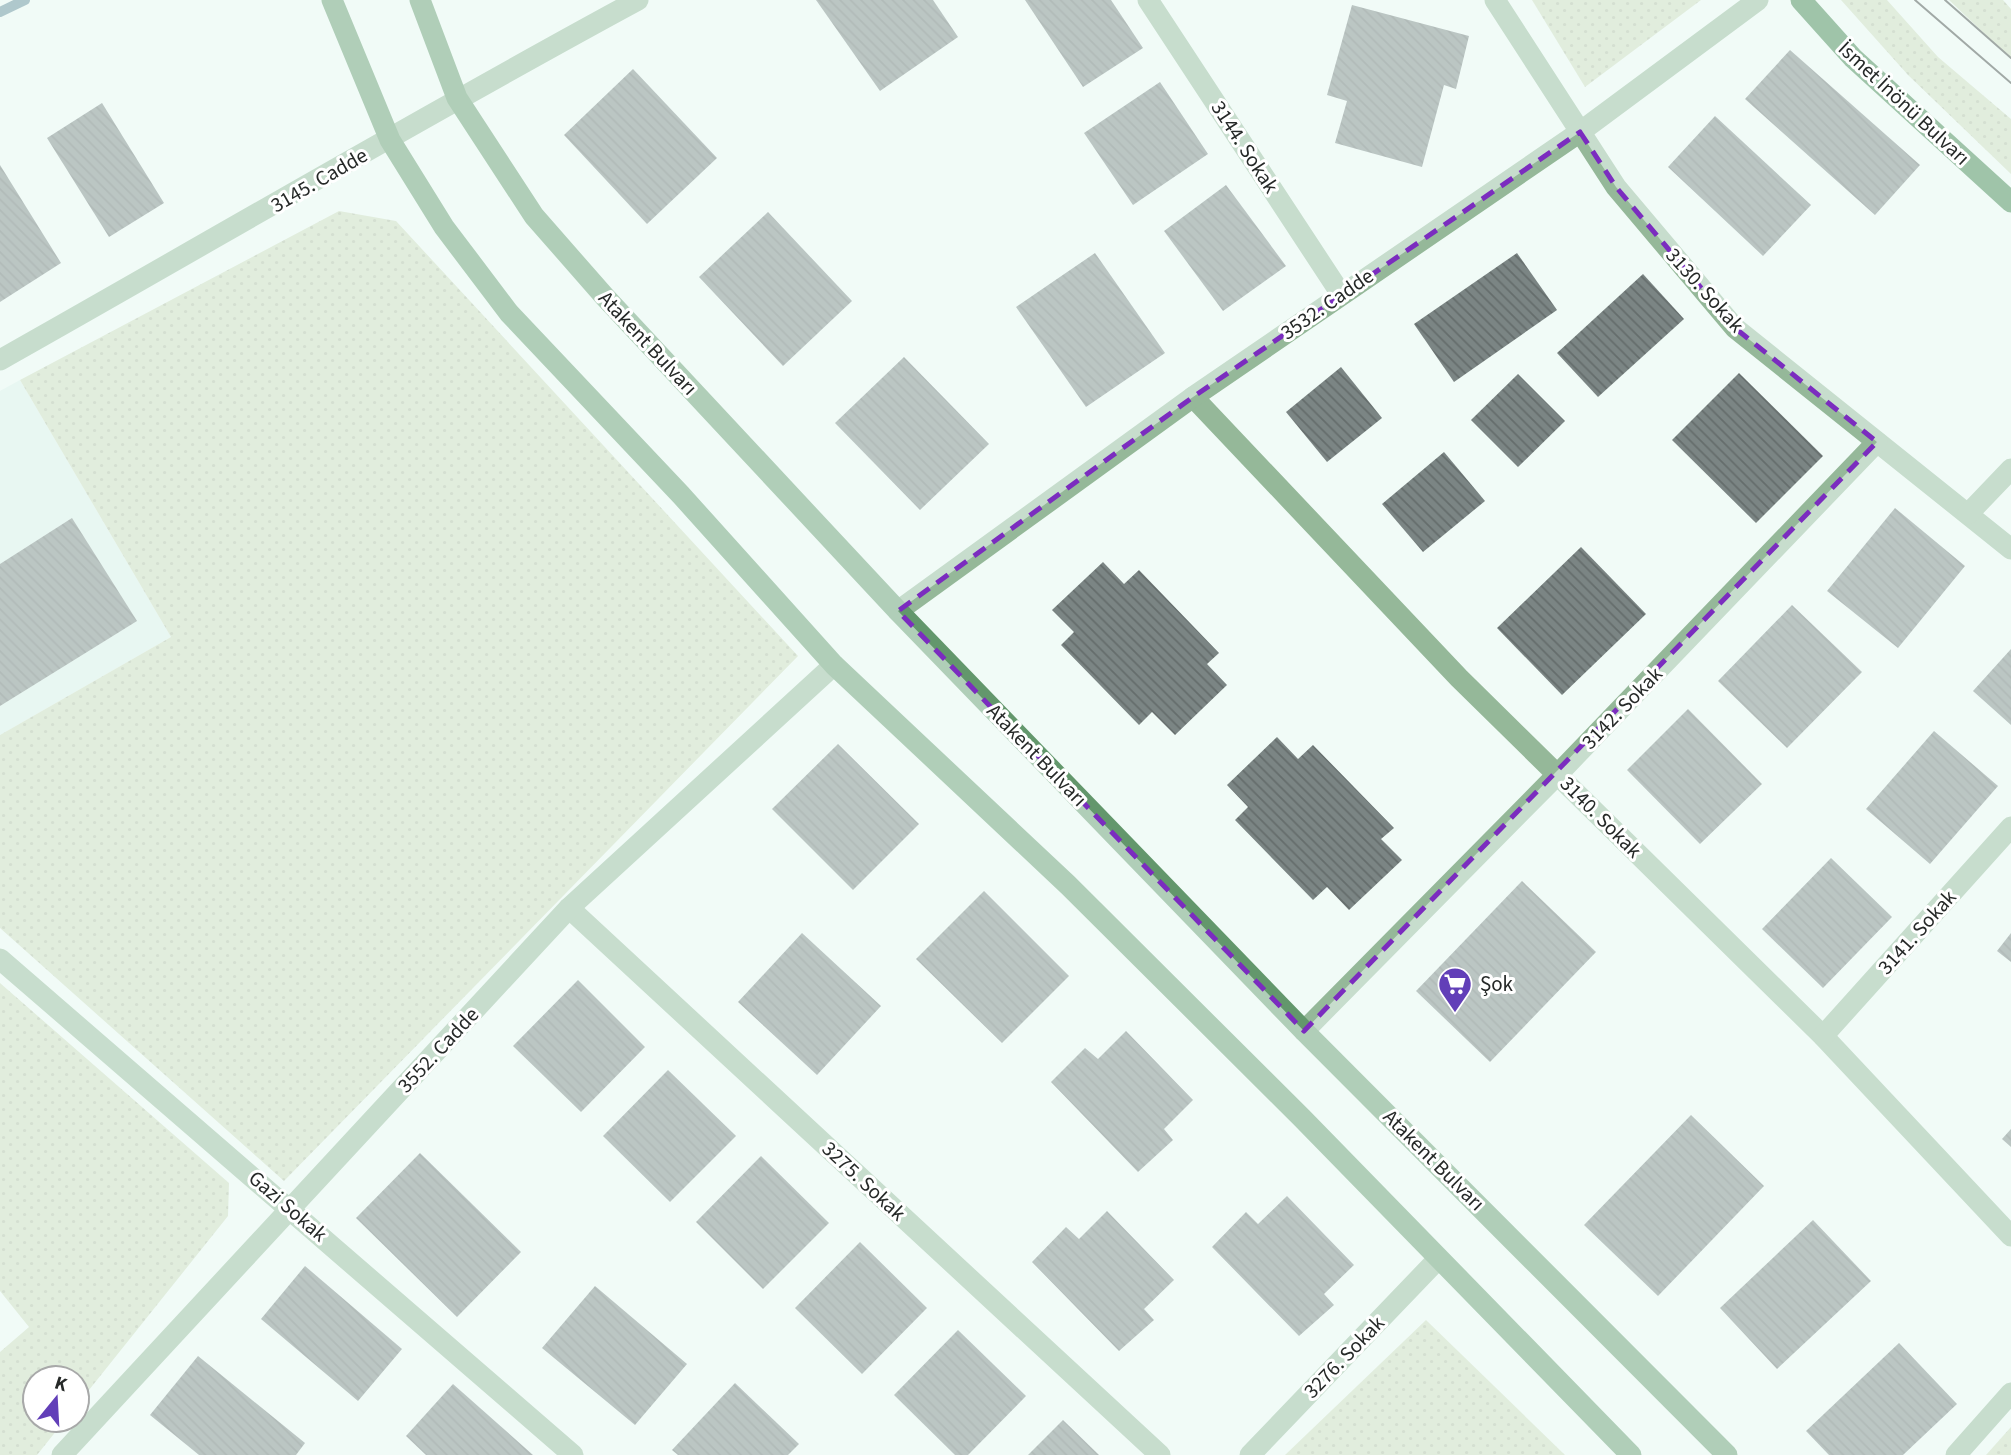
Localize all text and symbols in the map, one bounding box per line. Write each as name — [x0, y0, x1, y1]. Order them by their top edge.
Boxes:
street label: İsmet İnönü Bulvarı — [1831, 34, 1977, 172]
street label: 3144. Sokak — [1204, 95, 1286, 200]
street label: 3145. Cadde — [265, 140, 373, 220]
street label: 3130. Sokak — [1659, 241, 1752, 339]
street label: 3532. Cadde — [1274, 261, 1380, 347]
street label: Atakent Bulvarı — [592, 284, 704, 402]
street label: 3142. Sokak — [1575, 659, 1670, 756]
street label: Atakent Bulvarı — [980, 697, 1094, 813]
street label: 3140. Sokak — [1553, 769, 1649, 865]
street label: 3141. Sokak — [1871, 883, 1964, 981]
supermarket icon: Şok — [1436, 965, 1474, 1014]
place label: Şok — [1480, 969, 1514, 999]
street label: 3552. Cadde — [390, 1000, 486, 1100]
street label: Atakent Bulvarı — [1376, 1102, 1492, 1218]
street label: 3275. Sokak — [815, 1134, 913, 1228]
street label: Gazi Sokak — [242, 1163, 334, 1249]
street label: 3276. Sokak — [1297, 1308, 1392, 1405]
north arrow — [21, 1364, 91, 1434]
text: K — [51, 1370, 71, 1399]

